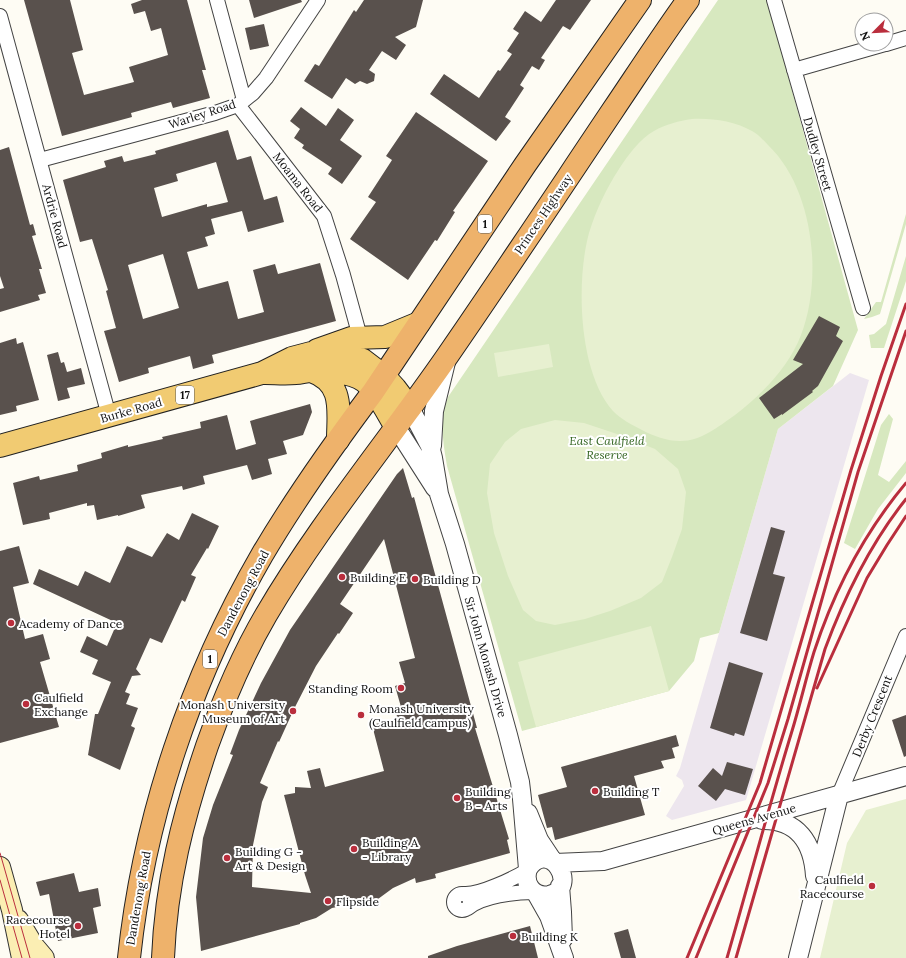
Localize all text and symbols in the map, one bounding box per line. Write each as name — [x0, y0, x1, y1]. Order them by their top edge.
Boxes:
north arrow — [854, 12, 894, 52]
text: N — [857, 29, 873, 43]
street label: Warley Road — [166, 96, 238, 132]
street label: Dudley Street — [800, 115, 836, 193]
street label: Moama Road — [270, 149, 326, 215]
street label: Princes Highway — [511, 171, 576, 257]
street label: Ardrie Road — [39, 181, 71, 250]
road number: 1 — [478, 215, 492, 233]
road number: 17 — [176, 386, 194, 404]
street label: Burke Road — [98, 394, 164, 426]
park label: East Caulfield Reserve — [569, 433, 645, 462]
street label: Dandenong Road — [214, 547, 272, 639]
place label: Building E — [350, 570, 406, 585]
marker: Building E — [337, 572, 347, 582]
place label: Building D — [423, 572, 481, 587]
marker: Building D — [410, 574, 420, 584]
street label: Sir John Monash Drive — [462, 595, 511, 720]
place label: Academy of Dance — [18, 616, 123, 631]
marker: Academy of Dance — [6, 618, 16, 628]
road number: 1 — [203, 650, 217, 668]
street label: Derby Crescent — [849, 672, 895, 759]
place label: Standing Room — [308, 681, 393, 696]
marker: Standing Room — [396, 683, 406, 693]
place label: Caulfield Exchange — [34, 690, 88, 719]
place label: Monash University Museum of Art — [180, 697, 286, 726]
marker: Caulfield Exchange — [21, 699, 31, 709]
place label: Monash University (Caulfield campus) — [369, 701, 474, 731]
marker: Monash University Museum of Art — [288, 706, 298, 716]
marker: Monash University (Caulfield campus) — [356, 710, 366, 720]
place label: Building B - Arts — [465, 784, 511, 813]
place label: Building T — [603, 784, 660, 799]
marker: Building T — [590, 786, 600, 796]
marker: Building B - Arts — [452, 793, 462, 803]
street label: Queens Avenue — [710, 800, 798, 838]
place label: Building A - Library — [362, 835, 419, 864]
place label: Building G - Art & Design — [234, 844, 305, 873]
marker: Building A - Library — [349, 844, 359, 854]
street label: Dandenong Road — [122, 850, 154, 946]
marker: Building G - Art & Design — [222, 853, 232, 863]
place label: Caulfield Racecourse — [800, 872, 864, 901]
marker: Caulfield Racecourse — [867, 881, 877, 891]
place label: Flipside — [336, 894, 379, 909]
marker: Flipside — [323, 896, 333, 906]
place label: Racecourse Hotel — [6, 912, 70, 941]
marker: Racecourse Hotel — [73, 921, 83, 931]
place label: Building K — [521, 929, 579, 944]
marker: Building K — [508, 931, 518, 941]

